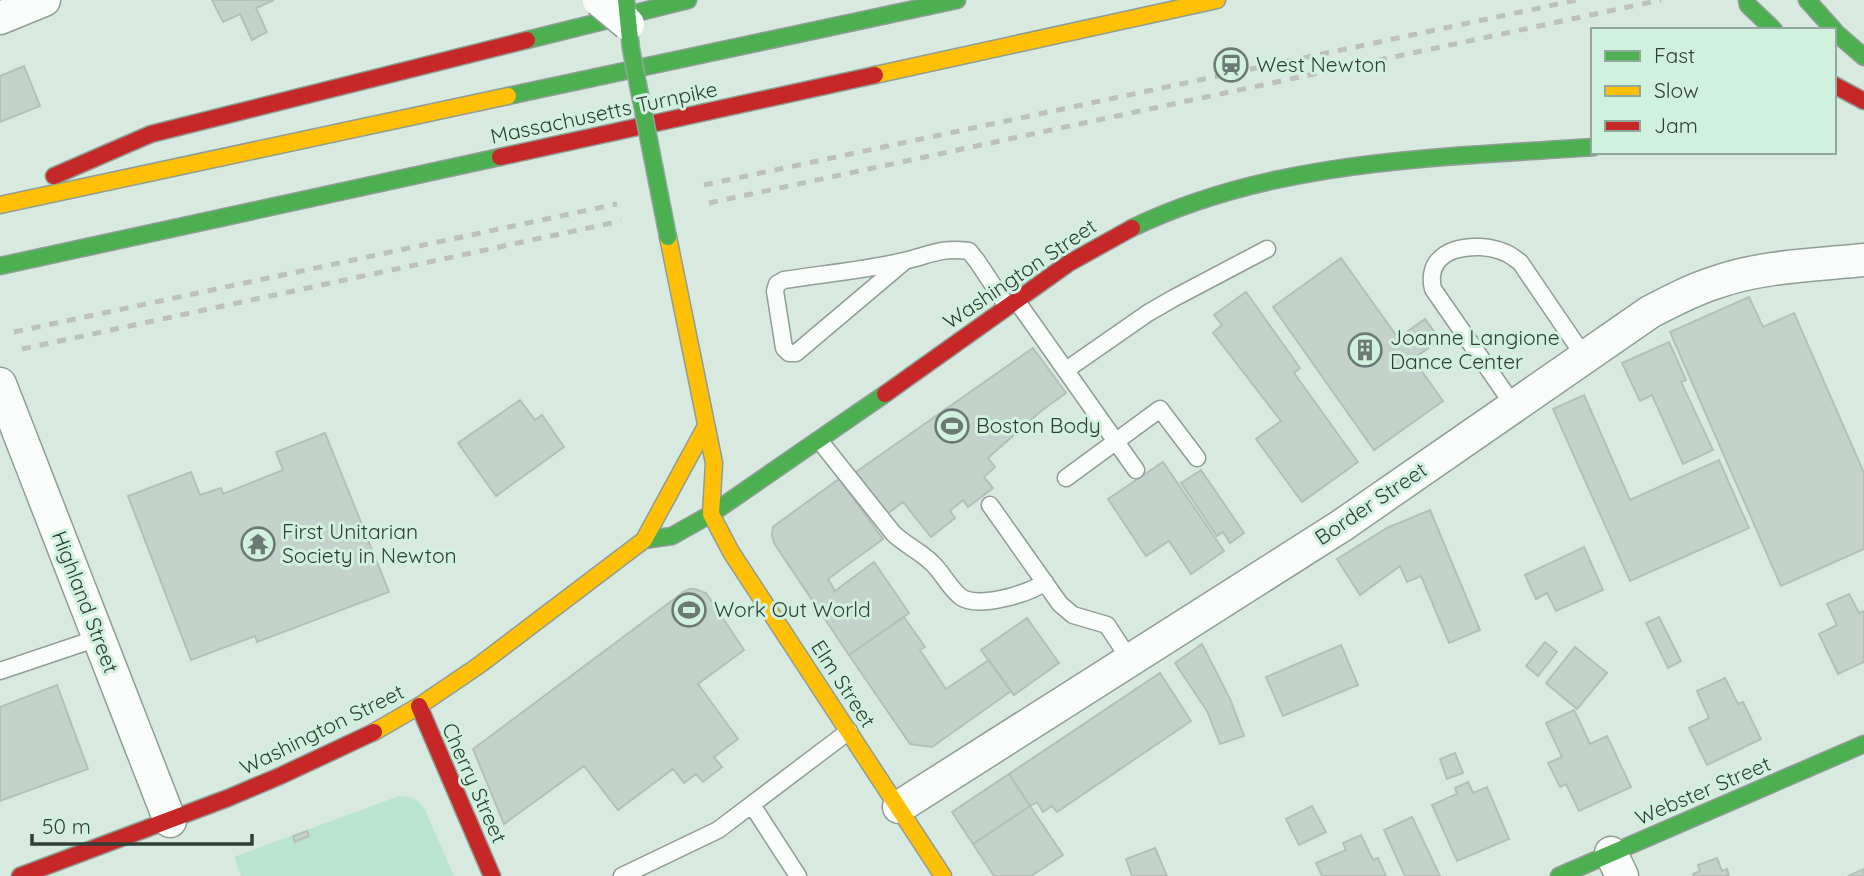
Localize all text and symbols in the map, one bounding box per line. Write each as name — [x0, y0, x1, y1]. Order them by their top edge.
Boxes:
legend — [1591, 28, 1836, 154]
text: Fast — [1654, 42, 1695, 68]
station icon: West Newton — [1212, 46, 1250, 84]
place label: West Newton — [1256, 51, 1386, 77]
street label: Massachusetts Turnpike — [488, 75, 720, 149]
text: Slow — [1654, 77, 1699, 103]
text: Jam — [1654, 112, 1698, 138]
street label: Washington Street — [938, 212, 1101, 334]
place label: Joanne Langione Dance Center — [1390, 324, 1560, 374]
building icon: Joanne Langione Dance Center — [1346, 331, 1384, 369]
sports icon: Boston Body — [933, 407, 971, 445]
place label: Boston Body — [976, 412, 1101, 438]
street label: Border Street — [1309, 456, 1432, 550]
place label: First Unitarian Society in Newton — [282, 518, 457, 568]
temple icon: First Unitarian Society in Newton — [239, 525, 277, 563]
street label: Highland Street — [47, 527, 125, 676]
sports icon: Work Out World — [670, 591, 708, 629]
place label: Work Out World — [714, 596, 871, 622]
street label: Elm Street — [806, 635, 882, 732]
street label: Washington Street — [235, 678, 408, 780]
street label: Cherry Street — [437, 719, 513, 847]
street label: Webster Street — [1631, 750, 1774, 830]
scale bar — [32, 802, 252, 846]
text: 50 m — [42, 813, 91, 839]

